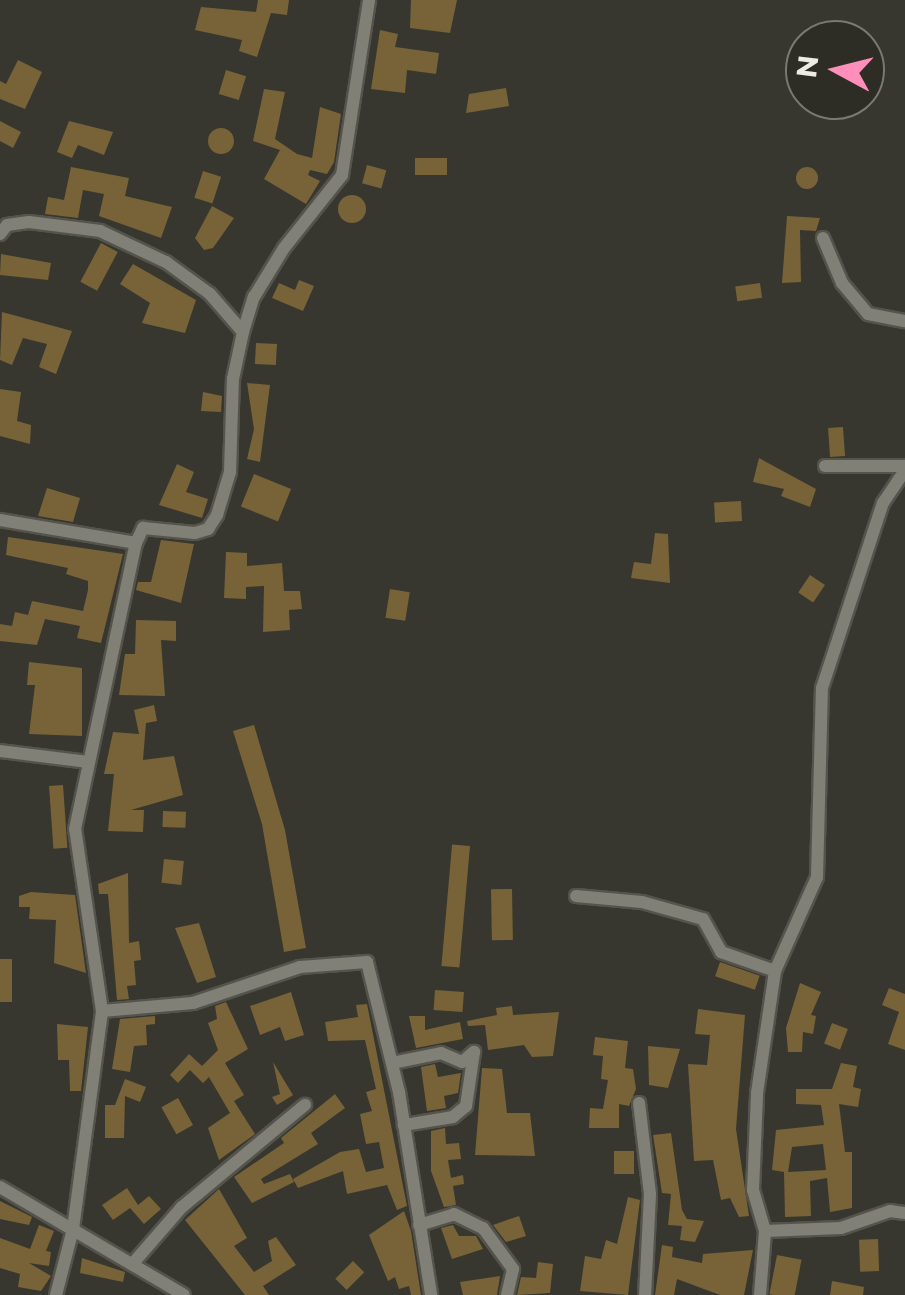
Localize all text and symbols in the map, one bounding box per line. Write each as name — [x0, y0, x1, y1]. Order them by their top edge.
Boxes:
north arrow — [785, 20, 885, 120]
text: N — [789, 53, 825, 80]

